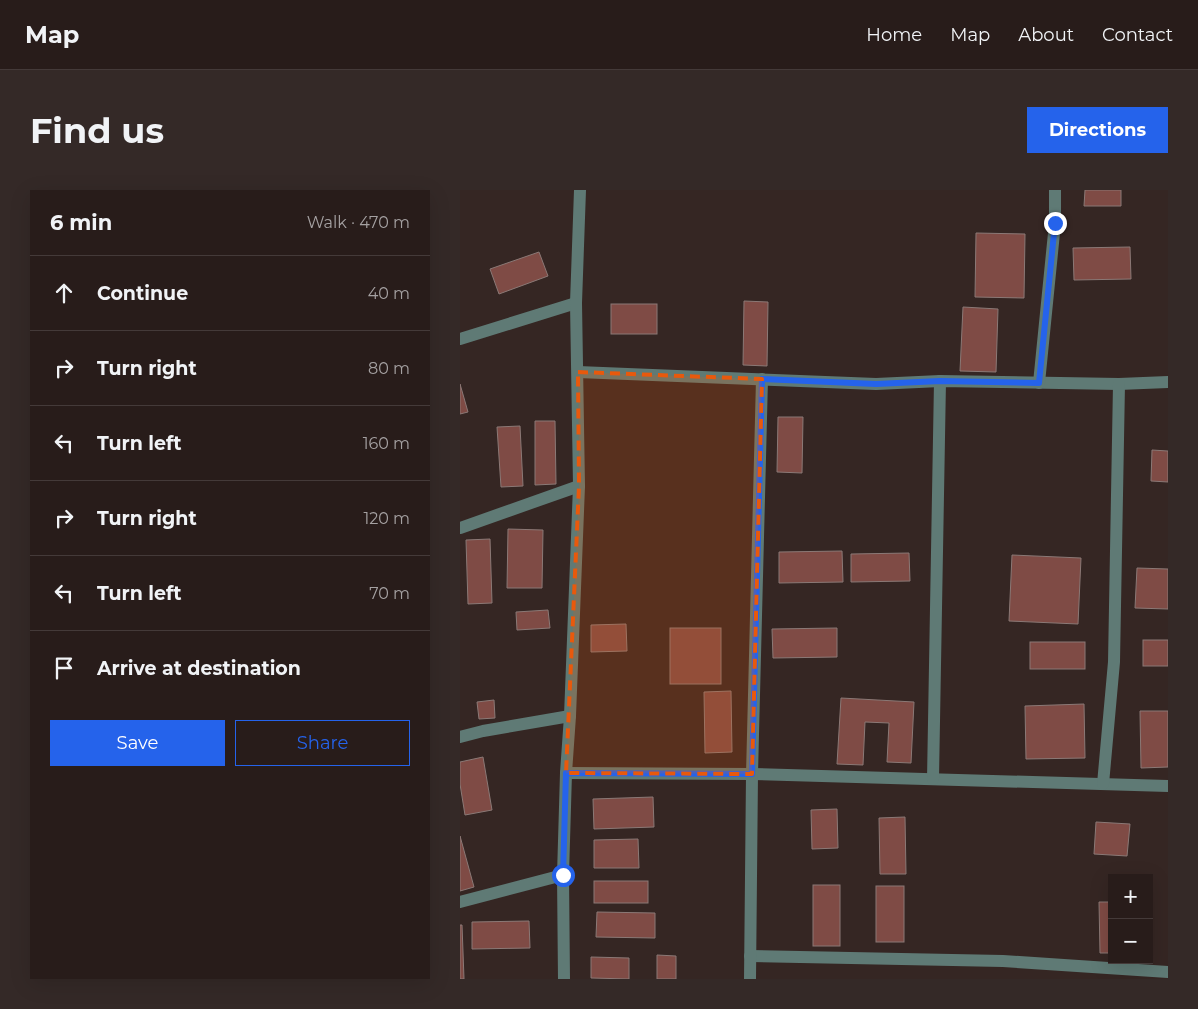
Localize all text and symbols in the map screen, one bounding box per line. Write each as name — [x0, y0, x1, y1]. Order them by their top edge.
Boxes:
text: Map — [25, 20, 79, 49]
text: Home — [866, 24, 922, 46]
text: Map — [950, 24, 990, 46]
text: About — [1018, 24, 1074, 46]
text: Contact — [1102, 24, 1173, 46]
button: Directions — [1027, 107, 1168, 153]
text: Find us — [30, 109, 164, 152]
text: 6 min — [50, 210, 112, 235]
route end — [1044, 212, 1067, 235]
text: Walk · 470 m — [307, 213, 410, 232]
icon: ahead — [50, 279, 78, 307]
text: Continue — [97, 282, 188, 305]
text: 40 m — [368, 284, 410, 303]
icon: right — [50, 354, 78, 382]
text: Turn right — [97, 357, 197, 380]
text: 80 m — [368, 359, 410, 378]
icon: left — [50, 429, 78, 457]
text: Turn left — [97, 432, 182, 455]
text: 160 m — [363, 434, 410, 453]
icon: right — [50, 504, 78, 532]
text: Turn right — [97, 507, 197, 530]
text: 120 m — [363, 509, 410, 528]
icon: left — [50, 579, 78, 607]
text: Turn left — [97, 582, 182, 605]
text: 70 m — [369, 584, 410, 603]
icon: arrive — [50, 654, 78, 682]
text: Arrive at destination — [97, 657, 301, 680]
button: Save — [50, 720, 225, 766]
button: Share — [235, 720, 410, 766]
route start — [552, 864, 575, 887]
map controls — [1108, 874, 1153, 964]
button: + — [1108, 874, 1153, 919]
button: − — [1108, 919, 1153, 964]

